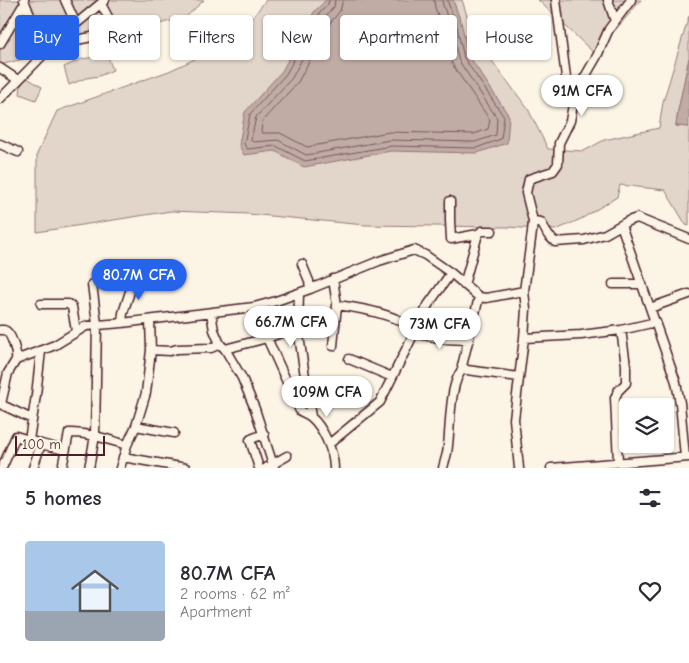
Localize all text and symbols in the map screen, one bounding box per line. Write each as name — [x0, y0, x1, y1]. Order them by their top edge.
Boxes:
chip: Buy — [15, 15, 79, 60]
chip: Rent — [89, 15, 160, 60]
chip: Filters — [170, 15, 253, 60]
chip: New — [263, 15, 330, 60]
chip: Apartment — [340, 15, 457, 60]
chip: House — [467, 15, 551, 60]
pin: 91M CFA — [536, 74, 628, 117]
text: 91M CFA — [552, 82, 612, 100]
pin: 80.7M CFA — [82, 258, 196, 301]
text: 80.7M CFA — [103, 266, 175, 284]
pin: 66.7M CFA — [234, 306, 348, 348]
pin: 73M CFA — [394, 308, 486, 350]
text: 66.7M CFA — [255, 313, 327, 331]
text: 73M CFA — [410, 315, 470, 333]
pin: 109M CFA — [275, 376, 379, 418]
text: 109M CFA — [292, 383, 362, 401]
map controls — [619, 398, 674, 453]
button: layers — [619, 398, 674, 453]
scale bar — [15, 433, 105, 456]
text: 100 m — [22, 436, 61, 453]
icon: filters — [636, 484, 664, 512]
text: 5 homes — [25, 486, 102, 510]
icon: home — [65, 561, 125, 621]
text: 80.7M CFA — [180, 561, 275, 585]
icon: heart — [636, 577, 664, 605]
text: 2 rooms · 62 m² — [180, 585, 290, 603]
text: Apartment — [180, 603, 252, 621]

